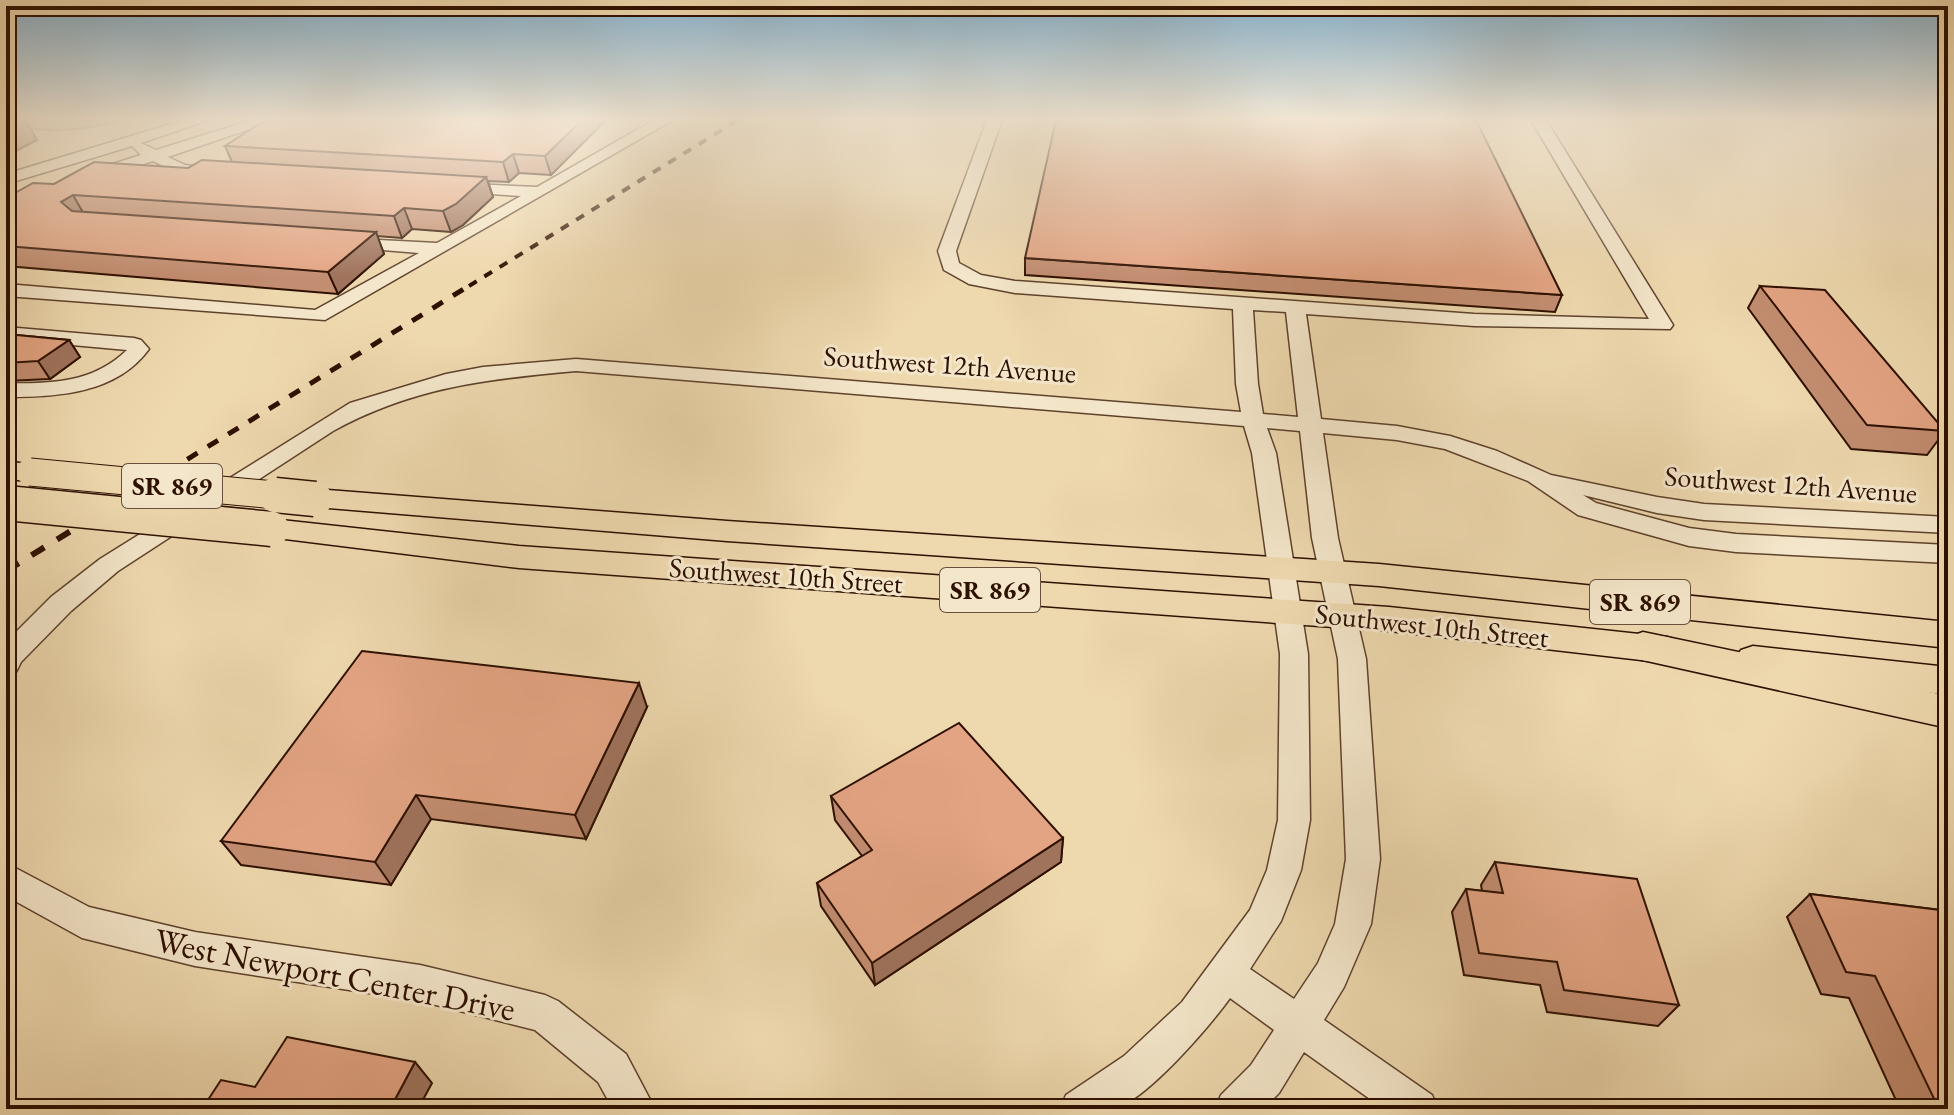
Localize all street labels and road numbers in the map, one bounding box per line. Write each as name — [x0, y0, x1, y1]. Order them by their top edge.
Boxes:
street label: Southwest 12th Avenue — [823, 337, 1078, 391]
street label: Southwest 12th Avenue — [1664, 457, 1919, 511]
road number: SR 869 — [122, 464, 222, 508]
street label: Southwest 10th Street — [668, 549, 904, 601]
road number: SR 869 — [940, 568, 1040, 612]
road number: SR 869 — [1590, 580, 1690, 624]
street label: Southwest 10th Street — [1314, 595, 1551, 655]
street label: West Newport Center Drive — [151, 917, 519, 1031]

